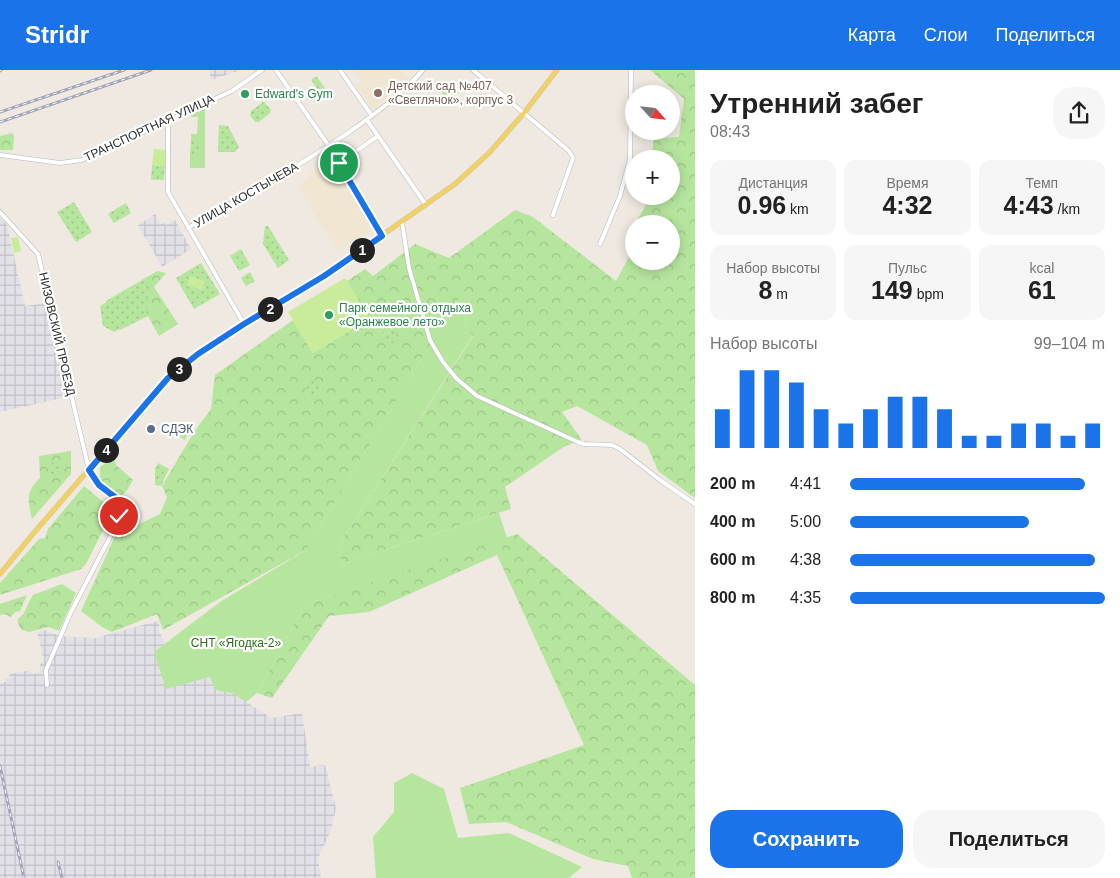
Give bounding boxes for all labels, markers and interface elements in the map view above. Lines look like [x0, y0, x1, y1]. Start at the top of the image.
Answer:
text: Stridr [25, 21, 89, 48]
text: Карта [848, 25, 896, 45]
text: Слои [924, 25, 968, 45]
text: Поделиться [996, 25, 1095, 45]
place label: Детский сад №407 «Светлячок», корпус 3 [388, 79, 514, 107]
north arrow [625, 85, 680, 140]
map controls [625, 85, 680, 270]
place label: Edward's Gym [255, 87, 333, 101]
marker: Детский сад №407 «Светлячок», корпус 3 [372, 87, 384, 99]
button: share [1053, 87, 1105, 139]
marker: Edward's Gym [239, 88, 251, 100]
text: Утренний забег [710, 88, 924, 119]
street label: ТРАНСПОРТНАЯ УЛИЦА [82, 92, 216, 164]
text: 08:43 [710, 123, 750, 140]
pin [318, 142, 360, 184]
icon: arrive [325, 149, 353, 177]
button: + [625, 150, 680, 205]
street label: УЛИЦА КОСТЫЧЕВА [191, 159, 301, 231]
text: Дистанция [738, 175, 808, 191]
text: Время [886, 175, 929, 191]
text: Темп [1025, 175, 1058, 191]
text: 0.96 [738, 191, 786, 219]
text: 4:32 [882, 191, 933, 219]
text: 4:43 [1004, 191, 1054, 219]
text: km [786, 201, 809, 217]
text: /km [1054, 201, 1080, 217]
button: − [625, 215, 680, 270]
pin: 1 [350, 238, 374, 262]
text: 1 [359, 242, 366, 258]
text: Набор высоты [726, 260, 820, 276]
text: Пульс [888, 260, 927, 276]
text: kcal [1029, 260, 1054, 276]
street label: НИЗОВСКИЙ ПРОЕЗД [36, 271, 79, 397]
text: 8 [758, 276, 772, 304]
text: 149 [871, 276, 913, 304]
text: 61 [1028, 276, 1056, 304]
text: m [772, 286, 788, 302]
text: bpm [913, 286, 944, 302]
pin: 2 [258, 296, 282, 322]
text: 2 [267, 301, 274, 317]
place label: Парк семейного отдыха «Оранжевое лето» [339, 301, 471, 329]
marker: Парк семейного отдыха «Оранжевое лето» [323, 309, 335, 321]
text: Набор высоты [710, 335, 817, 352]
text: 99–104 m [1034, 335, 1105, 352]
pin: 3 [166, 356, 192, 382]
text: 3 [176, 361, 183, 377]
place label: СДЭК [161, 422, 193, 436]
marker: СДЭК [145, 423, 157, 435]
pin: 4 [94, 438, 118, 462]
text: 4 [103, 442, 110, 458]
text: 200 m [710, 475, 755, 492]
text: 4:41 [790, 475, 821, 492]
pin [98, 495, 140, 537]
icon: check [105, 502, 133, 530]
text: 400 m [710, 513, 755, 530]
text: 5:00 [790, 513, 821, 530]
text: 600 m [710, 551, 755, 568]
text: 4:38 [790, 551, 821, 568]
text: 800 m [710, 589, 755, 606]
text: 4:35 [790, 589, 821, 606]
park label: СНТ «Ягодка-2» [191, 636, 282, 650]
button: Сохранить [710, 810, 903, 868]
button: Поделиться [913, 810, 1105, 868]

